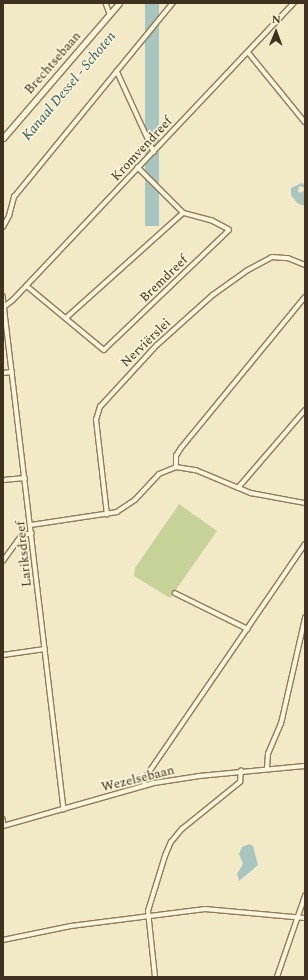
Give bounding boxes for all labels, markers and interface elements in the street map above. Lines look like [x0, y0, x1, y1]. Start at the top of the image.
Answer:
text: N [272, 11, 281, 28]
north arrow [256, 12, 296, 52]
water label: Kanaal Dessel - Schoten [19, 28, 119, 144]
street label: Brechtsebaan [22, 28, 84, 98]
street label: Kromvendreef [108, 114, 176, 184]
street label: Bremdreef [137, 252, 191, 306]
street label: Nerviërslei [118, 315, 174, 371]
street label: Lariksdreef [13, 520, 35, 588]
street label: Wezelsebaan [100, 762, 176, 796]

